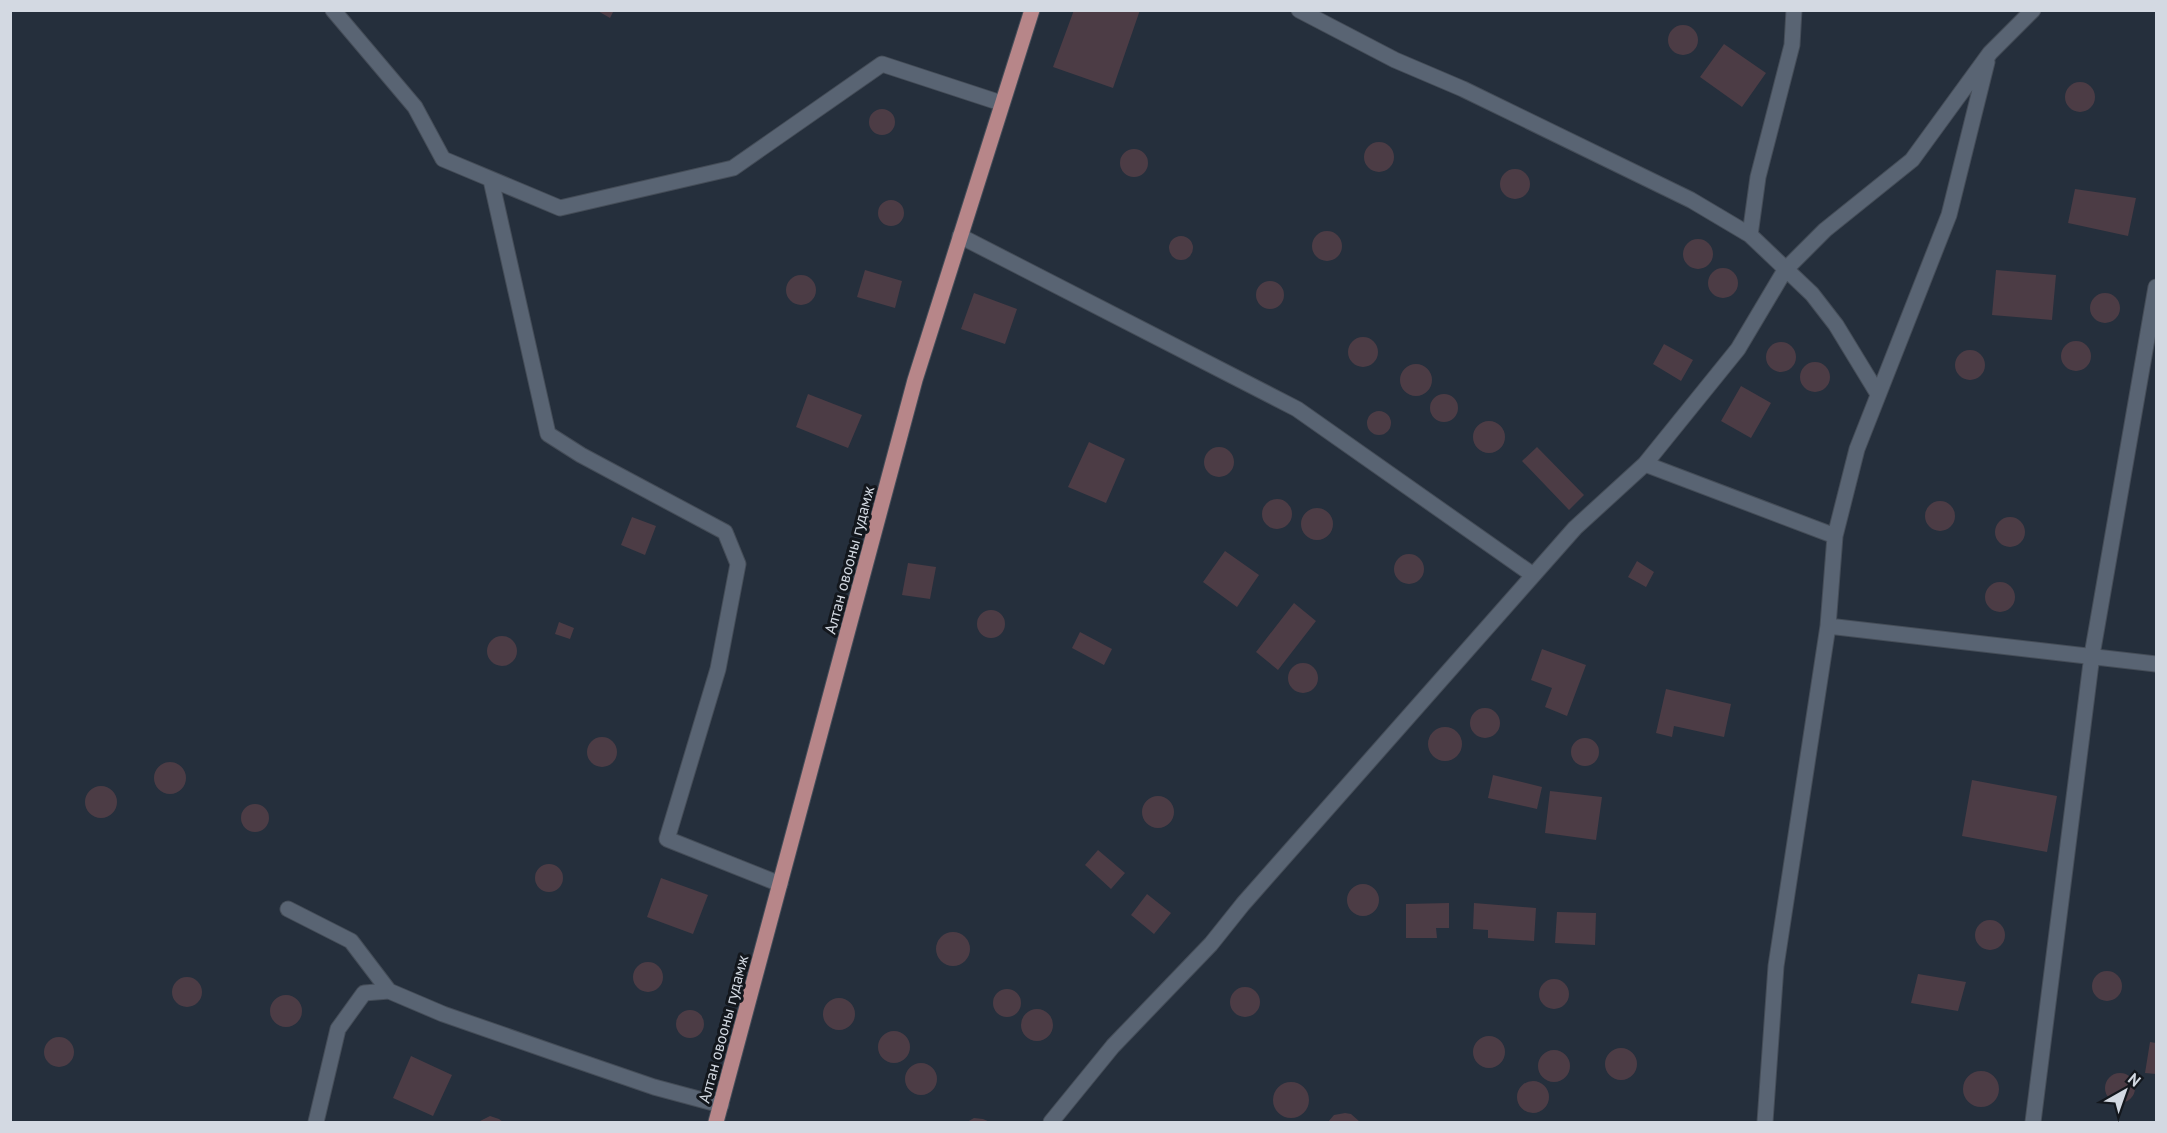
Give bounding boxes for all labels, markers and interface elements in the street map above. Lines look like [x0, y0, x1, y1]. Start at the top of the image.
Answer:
street label: Алтан овооны гудамж [820, 483, 878, 636]
street label: Алтан овооны гудамж [694, 952, 752, 1105]
north arrow [2095, 1061, 2155, 1121]
text: N [2124, 1068, 2145, 1091]

